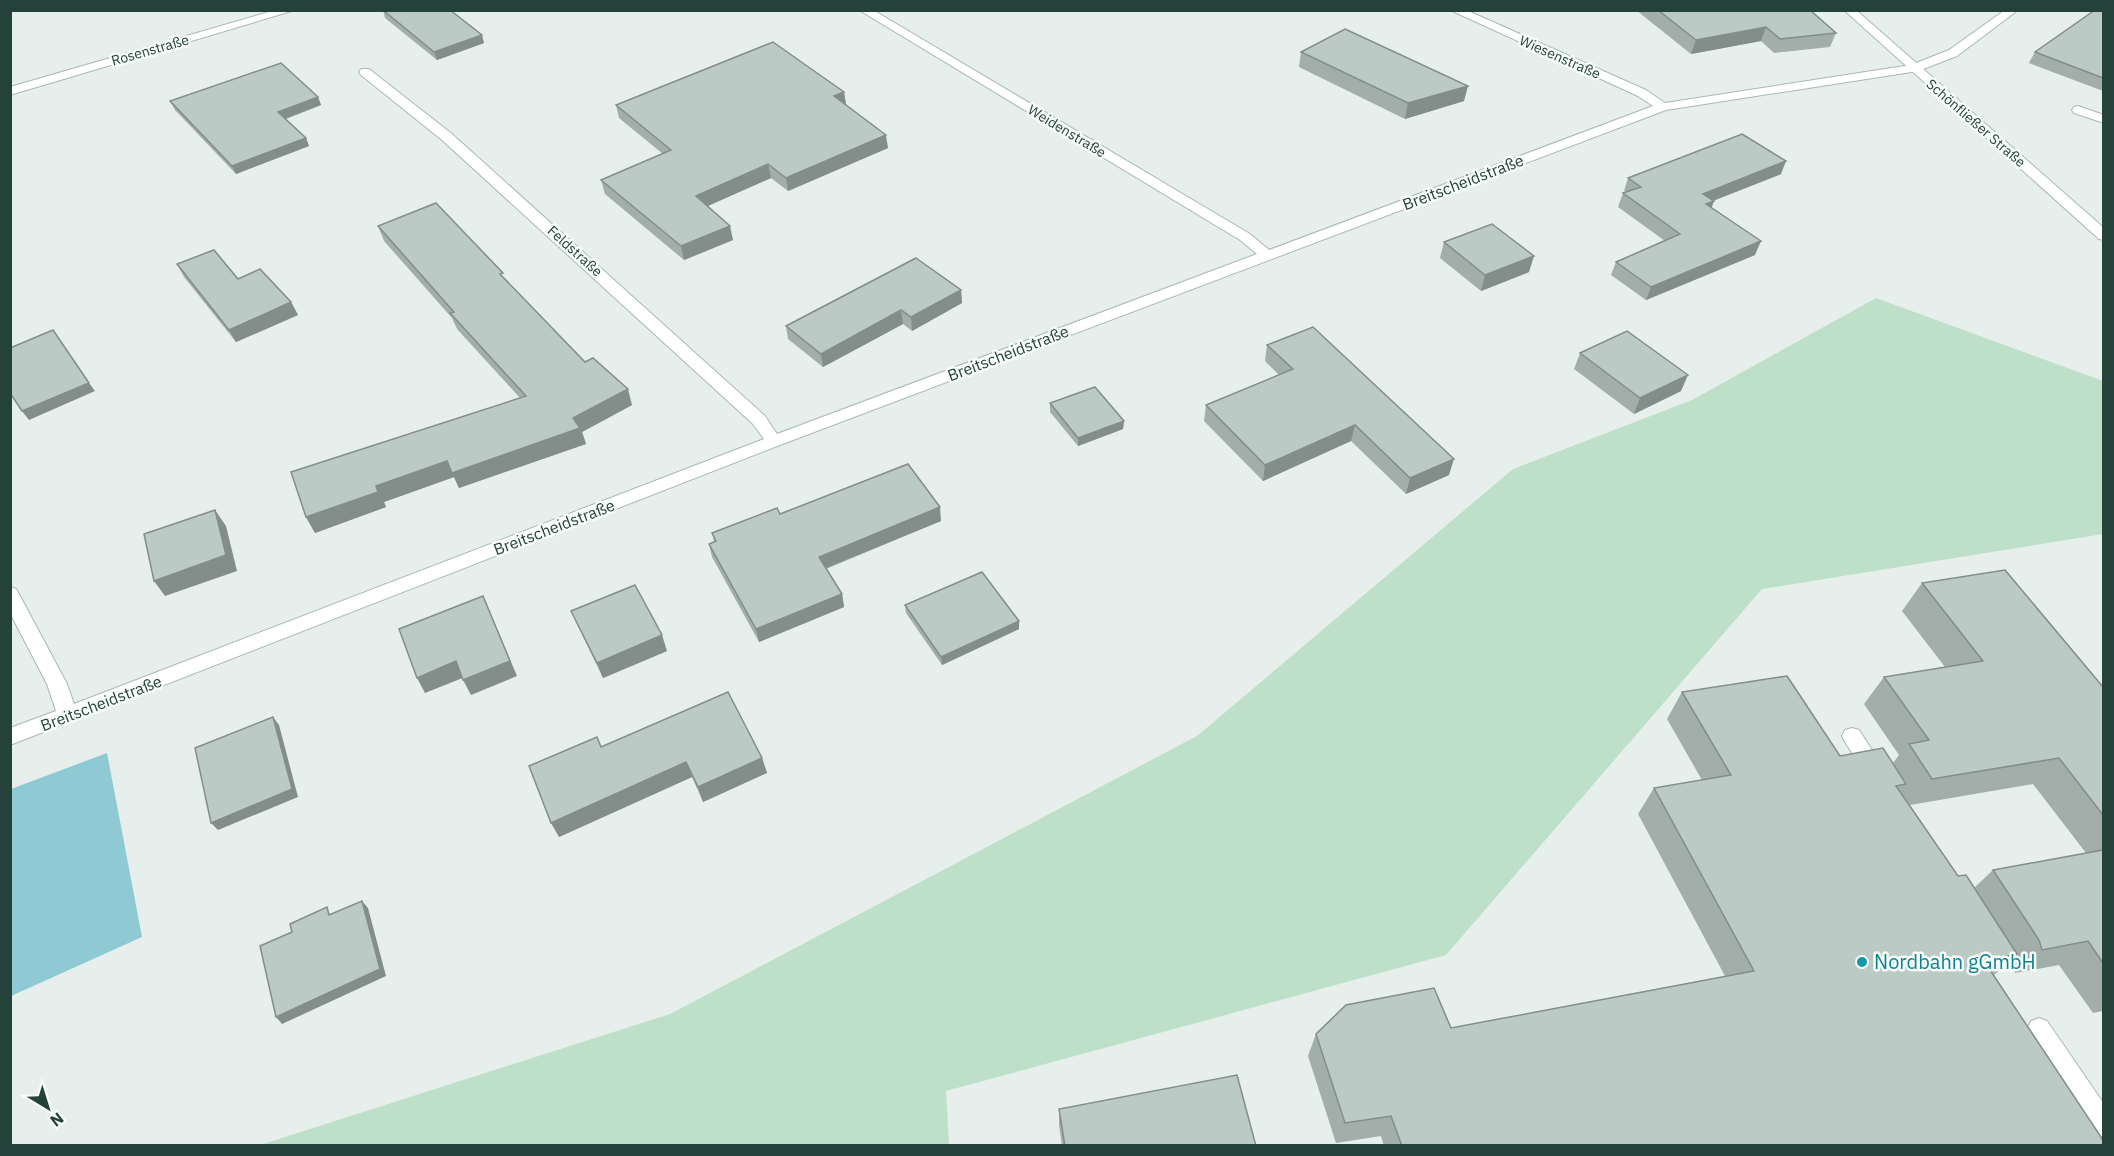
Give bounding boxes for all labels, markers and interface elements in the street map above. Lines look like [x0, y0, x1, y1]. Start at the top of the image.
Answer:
street label: Rosenstraße [109, 30, 191, 70]
street label: Wiesenstraße [1517, 31, 1604, 83]
street label: Schönfließer Straße [1923, 75, 2030, 171]
street label: Weidenstraße [1025, 101, 1110, 162]
street label: Breitscheidstraße [1400, 150, 1527, 214]
street label: Feldstraße [544, 222, 606, 281]
street label: Breitscheidstraße [945, 321, 1072, 385]
street label: Breitscheidstraße [491, 495, 618, 559]
street label: Breitscheidstraße [38, 671, 165, 735]
place label: Nordbahn gGmbH [1874, 948, 2036, 975]
marker: Nordbahn gGmbH [1855, 955, 1869, 969]
north arrow [18, 1078, 78, 1138]
text: N [47, 1108, 68, 1131]

